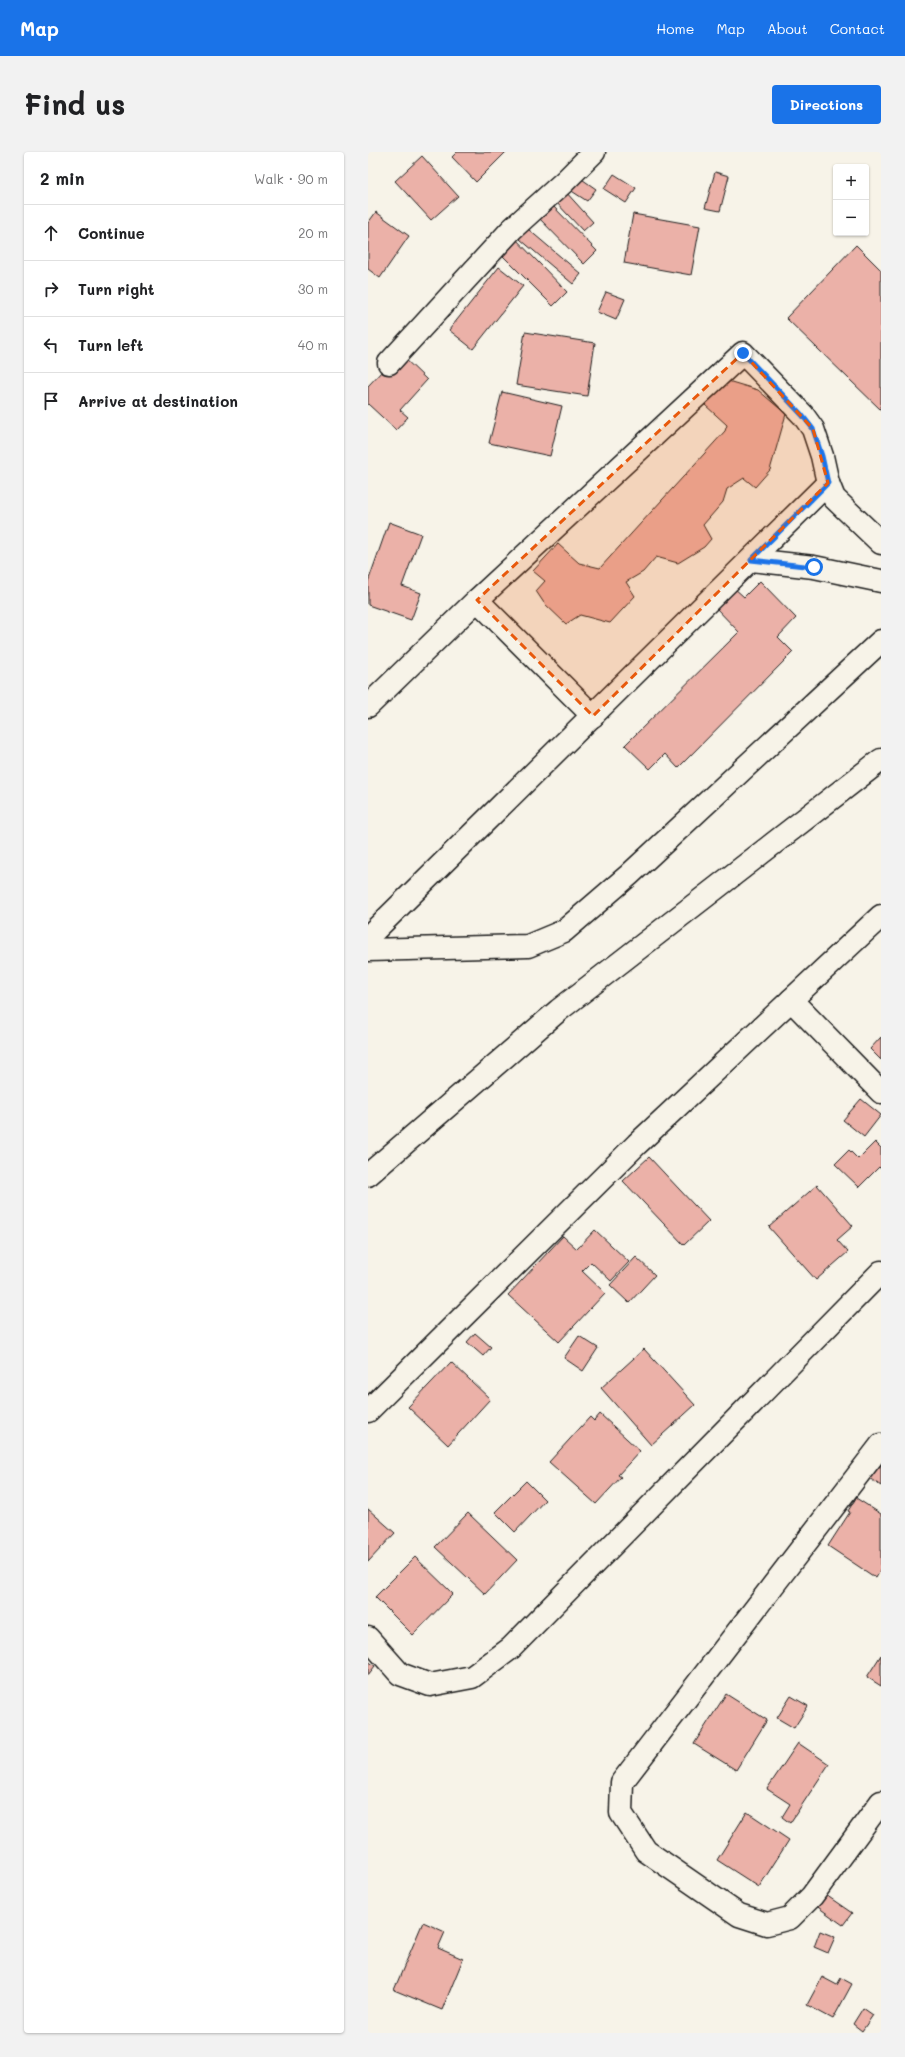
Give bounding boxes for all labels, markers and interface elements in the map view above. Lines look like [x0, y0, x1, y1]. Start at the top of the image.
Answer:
text: Map [20, 16, 59, 41]
text: Home [656, 19, 694, 38]
text: Map [716, 19, 745, 38]
text: About [767, 19, 808, 38]
text: Contact [830, 19, 885, 38]
button: Directions [772, 85, 881, 124]
text: Find us [24, 86, 125, 122]
map controls [833, 164, 869, 236]
button: + [833, 164, 869, 200]
text: 2 min [40, 167, 85, 189]
text: Walk · 90 m [254, 170, 328, 187]
button: − [833, 200, 869, 236]
icon: ahead [40, 222, 62, 244]
text: Continue [78, 223, 145, 243]
text: 20 m [298, 224, 328, 241]
icon: right [40, 278, 62, 300]
text: Turn right [78, 279, 155, 299]
text: 30 m [298, 280, 328, 297]
icon: left [40, 334, 62, 356]
text: Turn left [78, 335, 143, 355]
text: 40 m [298, 336, 328, 353]
route end [734, 344, 752, 362]
icon: arrive [40, 390, 62, 412]
text: Arrive at destination [78, 391, 238, 411]
route start [805, 558, 823, 576]

